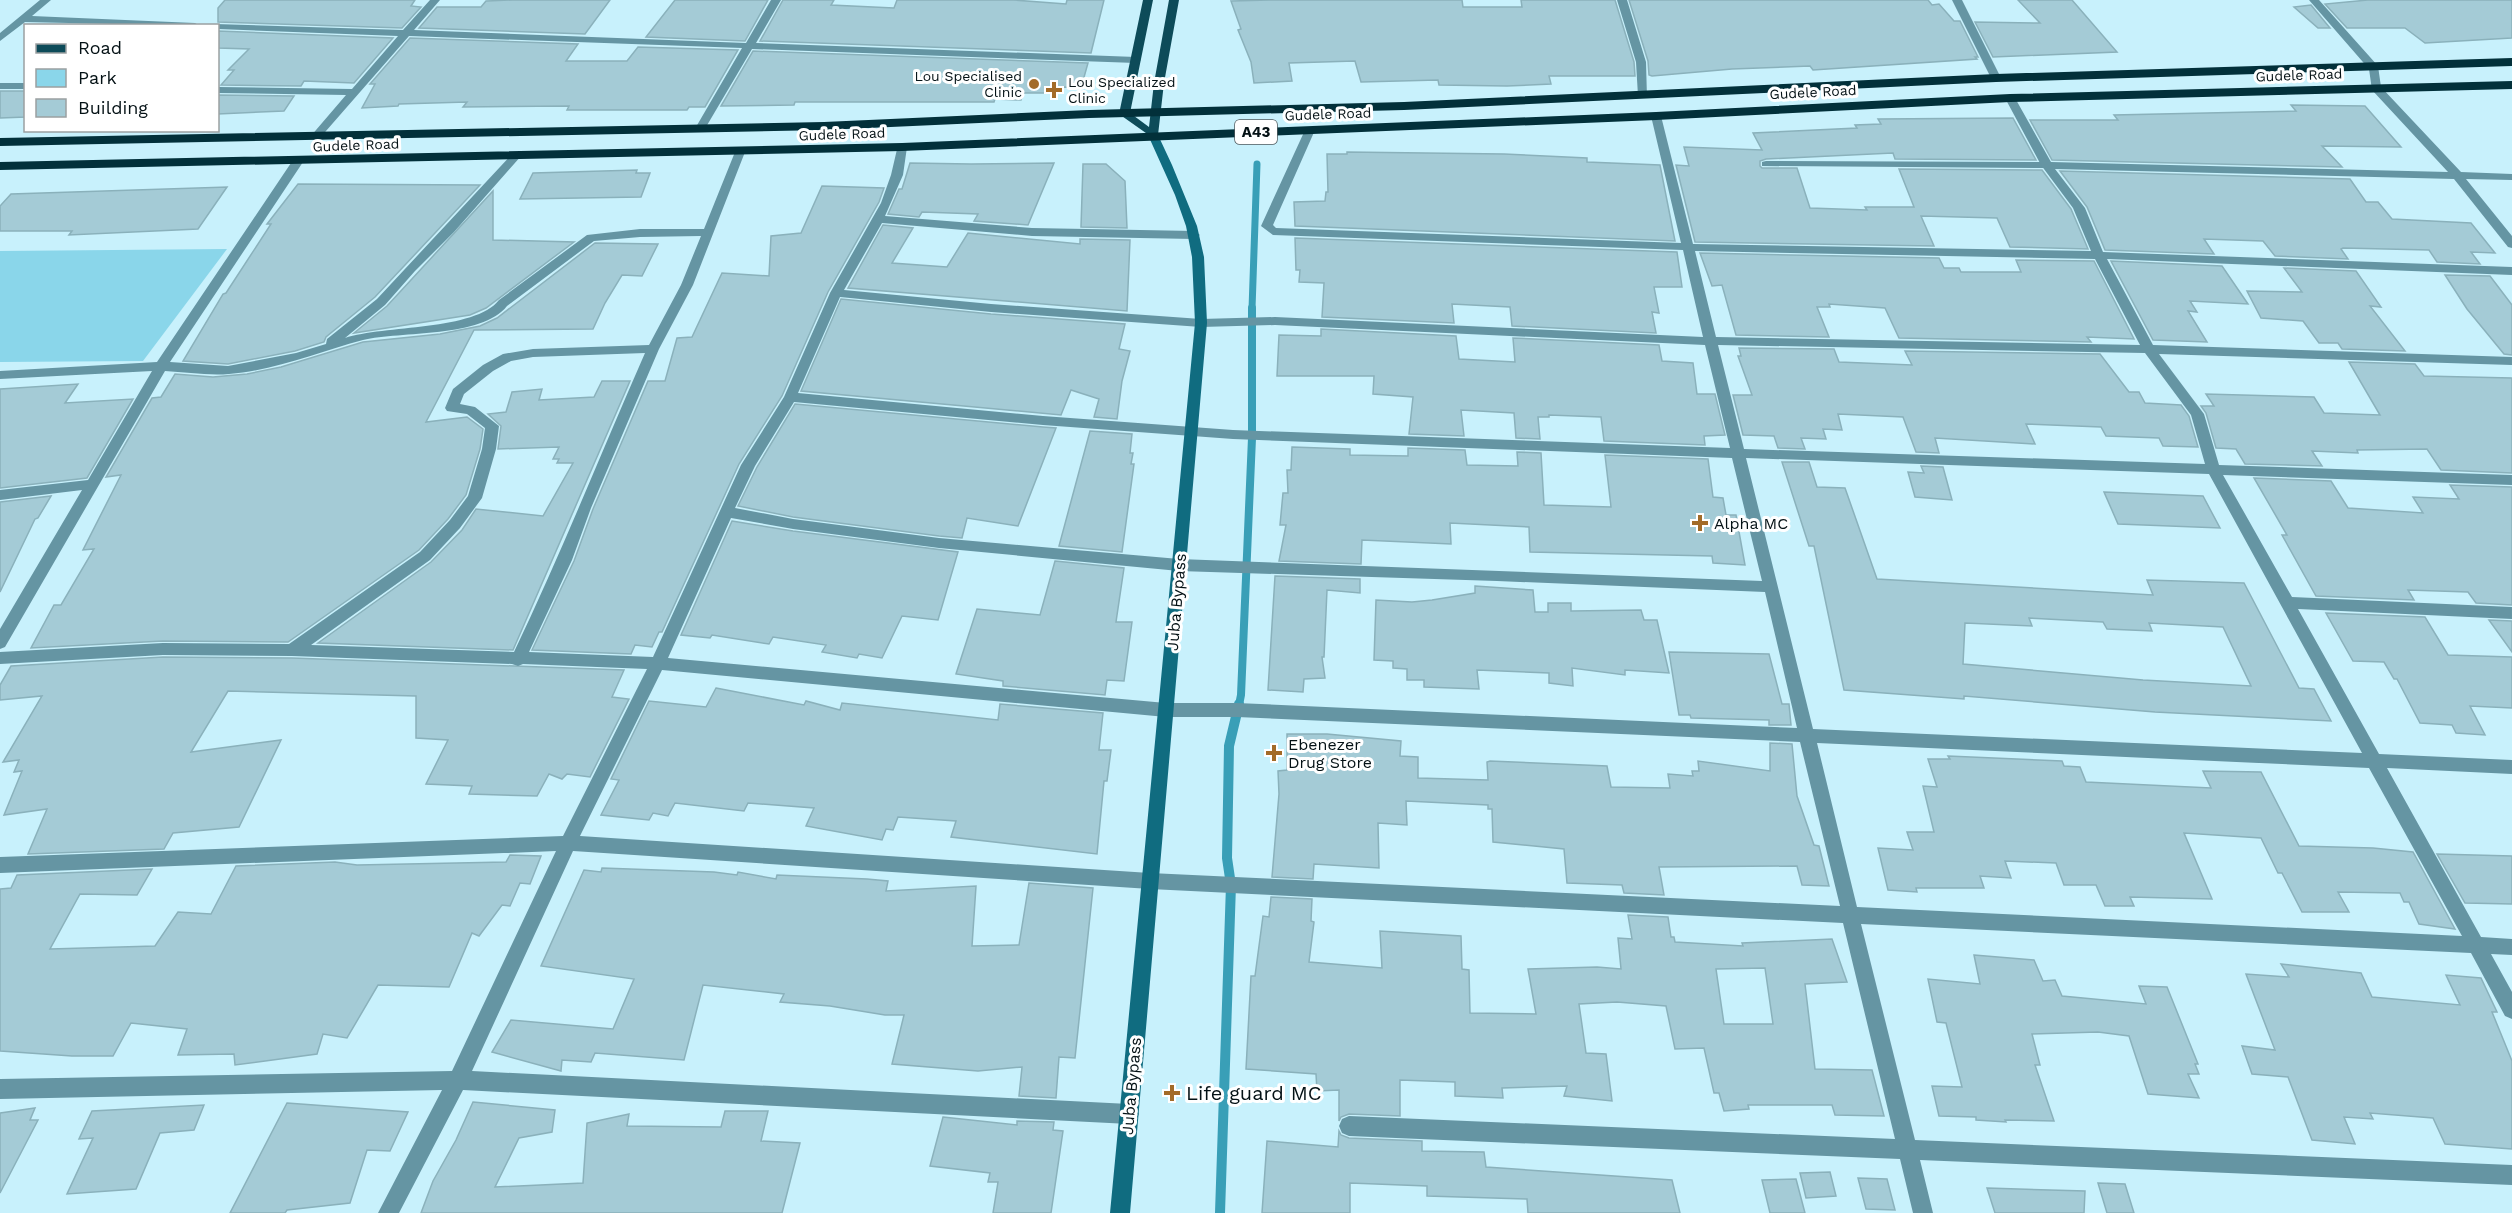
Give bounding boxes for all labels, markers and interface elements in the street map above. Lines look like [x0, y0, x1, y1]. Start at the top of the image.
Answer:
legend [24, 24, 219, 132]
text: Road [78, 37, 122, 58]
street label: Gudele Road [2255, 65, 2343, 85]
text: Park [78, 67, 117, 88]
place label: Lou Specialised Clinic [915, 68, 1022, 100]
place label: Lou Specialized Clinic [1068, 74, 1175, 106]
marker: Lou Specialised Clinic [1027, 77, 1041, 91]
marker: Lou Specialized Clinic [1045, 81, 1063, 99]
street label: Gudele Road [1769, 82, 1857, 102]
text: Building [78, 97, 148, 118]
street label: Gudele Road [1284, 104, 1372, 124]
road number: A43 [1235, 120, 1277, 144]
street label: Gudele Road [798, 124, 886, 144]
street label: Gudele Road [312, 135, 400, 155]
marker: Alpha MC [1691, 514, 1709, 532]
place label: Alpha MC [1714, 514, 1788, 533]
street label: Juba Bypass [1163, 553, 1190, 651]
place label: Ebenezer Drug Store [1288, 735, 1372, 772]
marker: Ebenezer Drug Store [1265, 744, 1283, 762]
street label: Juba Bypass [1118, 1037, 1145, 1135]
place label: Life guard MC [1186, 1081, 1322, 1105]
marker: Life guard MC [1163, 1084, 1181, 1102]

